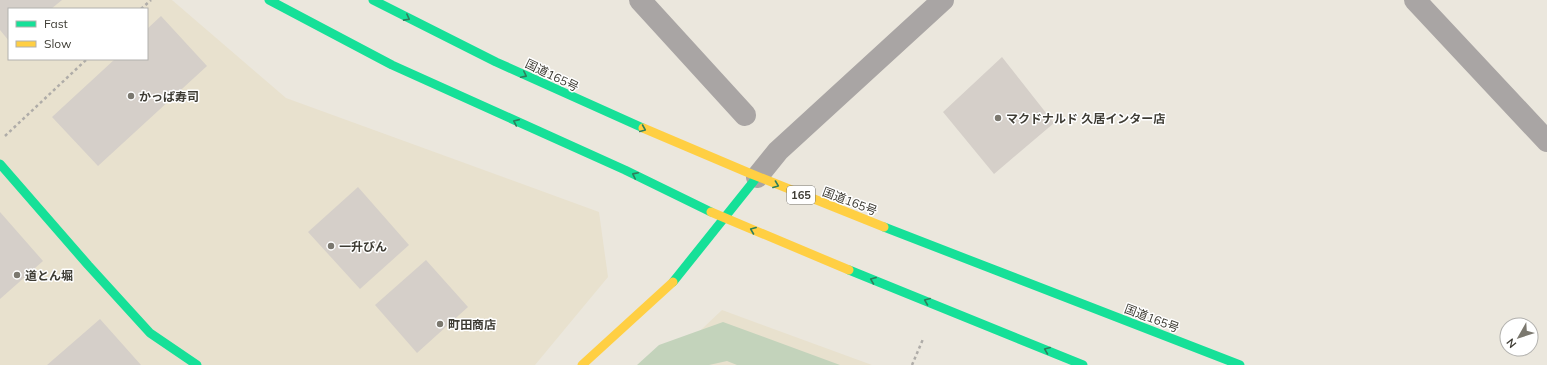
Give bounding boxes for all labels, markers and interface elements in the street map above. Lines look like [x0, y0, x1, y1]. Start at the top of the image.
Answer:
legend [8, 8, 148, 60]
one-way arrow [403, 14, 411, 21]
text: Fast [44, 16, 68, 31]
text: Slow [44, 36, 72, 51]
street label: 国道165号 [523, 56, 581, 94]
one-way arrow [520, 70, 528, 78]
place label: かっぱ寿司 [139, 89, 199, 104]
marker: かっぱ寿司 [126, 91, 136, 101]
place label: マクドナルド 久居インター店 [1006, 111, 1165, 126]
marker: マクドナルド 久居インター店 [993, 113, 1003, 123]
one-way arrow [513, 119, 521, 127]
one-way arrow [638, 124, 646, 132]
one-way arrow [632, 172, 639, 180]
one-way arrow [772, 180, 779, 188]
street label: 国道165号 [820, 184, 880, 218]
road number: 165 [787, 186, 815, 204]
one-way arrow [749, 227, 756, 235]
place label: 一升びん [339, 239, 387, 254]
marker: 一升びん [326, 241, 336, 251]
place label: 道とん堀 [25, 268, 73, 283]
marker: 道とん堀 [12, 270, 22, 280]
one-way arrow [869, 276, 876, 284]
one-way arrow [923, 298, 930, 306]
street label: 国道165号 [1122, 301, 1182, 335]
place label: 町田商店 [448, 317, 496, 332]
north arrow [1499, 317, 1539, 357]
marker: 町田商店 [435, 319, 445, 329]
text: N [1503, 336, 1519, 351]
one-way arrow [1043, 347, 1050, 355]

